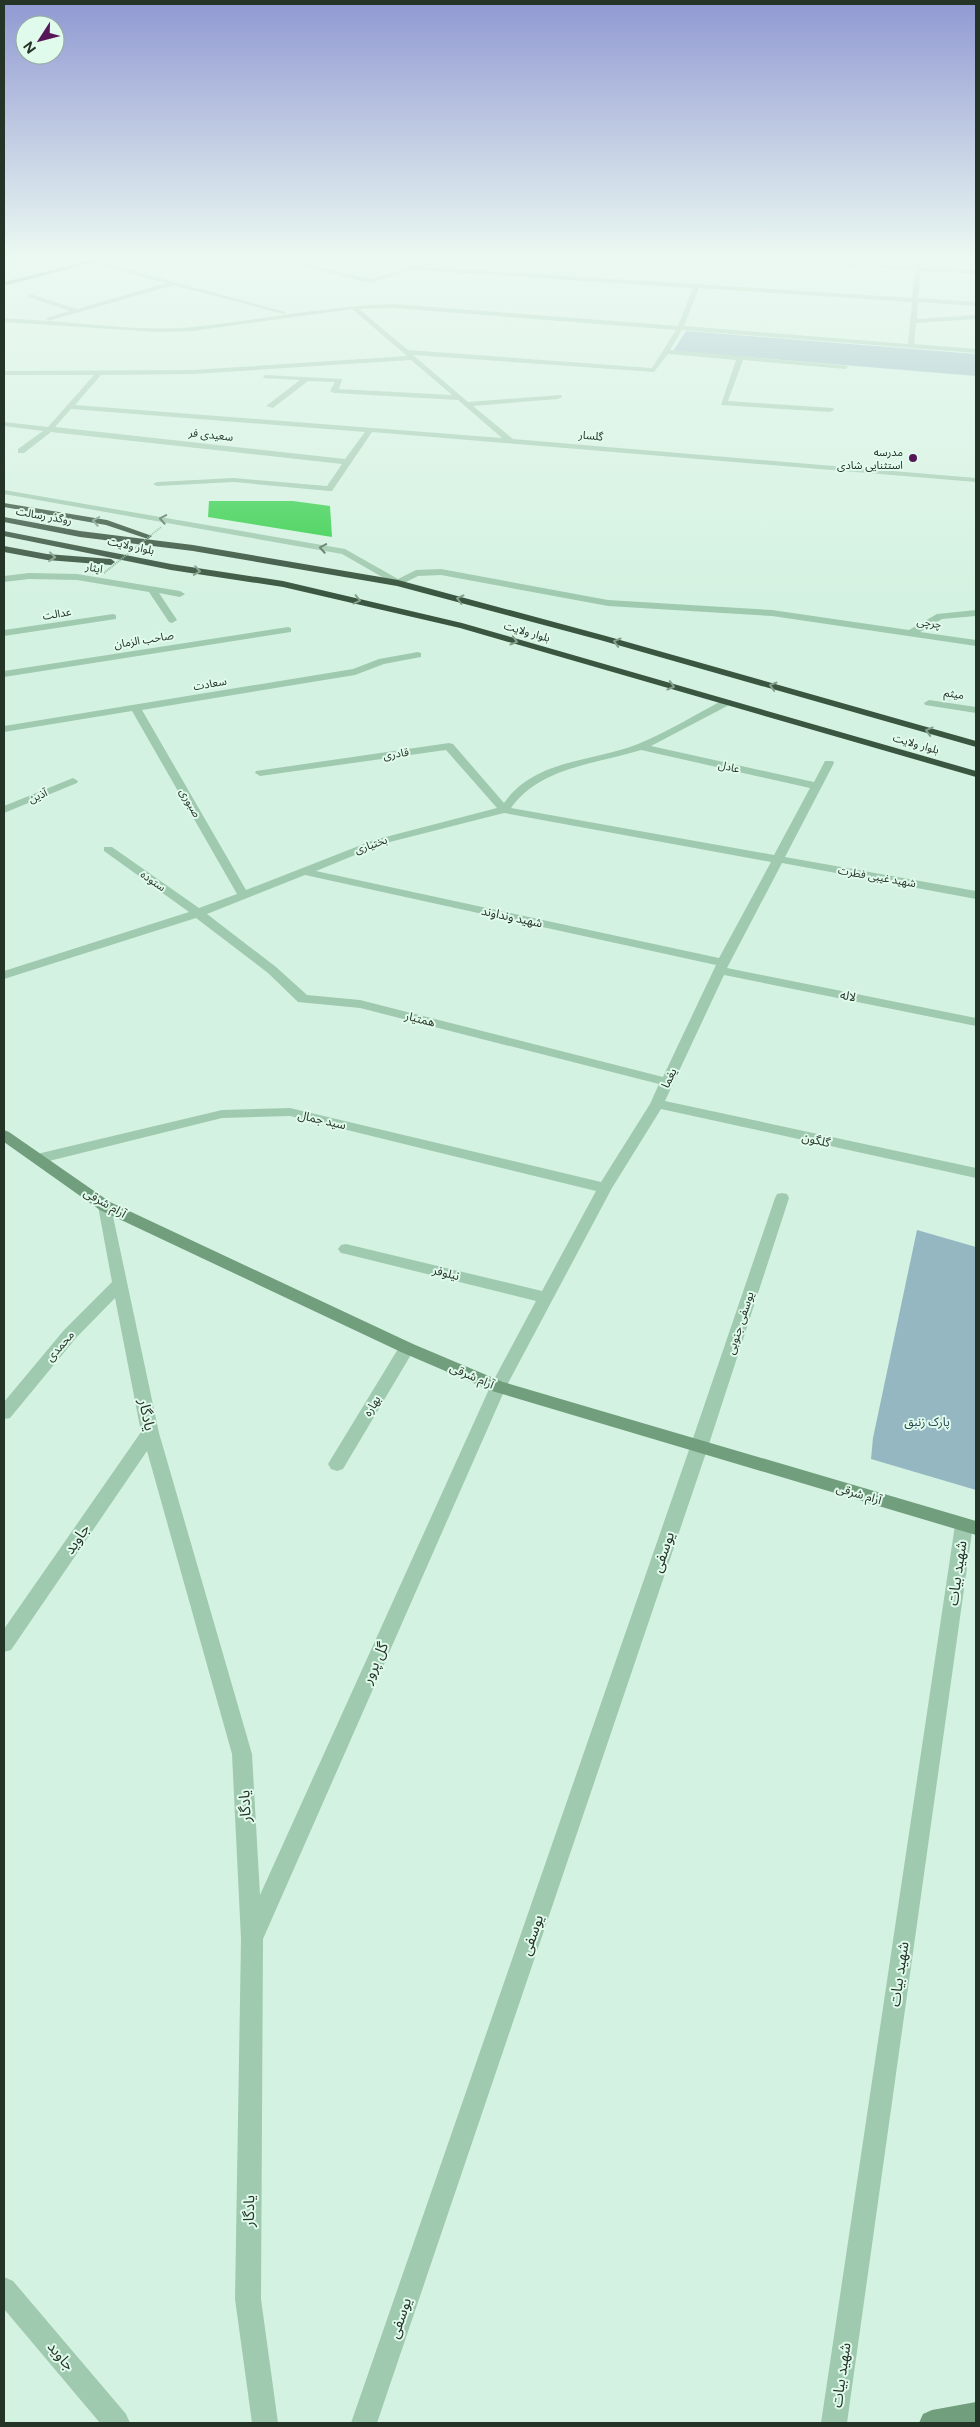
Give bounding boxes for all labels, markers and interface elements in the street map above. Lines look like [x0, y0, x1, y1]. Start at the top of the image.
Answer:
north arrow [15, 15, 65, 65]
text: N [20, 38, 40, 57]
street label: سعیدی فر [187, 426, 234, 444]
street label: گلسار [577, 428, 604, 444]
place label: مدرسه استثنایی شادی [837, 446, 903, 472]
marker: مدرسه استثنایی شادی [907, 452, 919, 464]
street label: روگذر رسالت [15, 505, 73, 527]
one-way arrow [159, 515, 168, 525]
one-way arrow [91, 516, 100, 526]
street label: بلوار ولایت [106, 535, 156, 557]
one-way arrow [319, 544, 327, 554]
one-way arrow [48, 552, 56, 563]
street label: ایثار [83, 560, 104, 576]
one-way arrow [194, 565, 202, 576]
one-way arrow [353, 594, 362, 605]
one-way arrow [455, 594, 464, 605]
street label: عدالت [42, 605, 73, 623]
street label: چرچی [916, 615, 943, 632]
street label: بلوار ولایت [502, 619, 552, 645]
street label: صاحب الزمان [113, 629, 175, 651]
one-way arrow [510, 636, 518, 646]
one-way arrow [613, 637, 621, 647]
street label: سعادت [192, 675, 228, 693]
one-way arrow [666, 680, 675, 691]
one-way arrow [769, 682, 778, 692]
street label: میثم [943, 686, 965, 704]
one-way arrow [926, 726, 934, 736]
street label: بلوار ولایت [891, 731, 941, 757]
street label: قادری [382, 746, 410, 762]
street label: عادل [717, 758, 741, 776]
street label: آذین [27, 786, 50, 806]
street label: صبوری [177, 786, 203, 820]
street label: بختیاری [353, 833, 389, 857]
street label: شهید غیبی فطرت [837, 864, 917, 890]
street label: ستوده [138, 868, 168, 894]
street label: شهید ونداوند [480, 904, 544, 930]
street label: لاله [839, 988, 857, 1004]
street label: همتیار [402, 1008, 437, 1030]
street label: یغما [658, 1066, 680, 1090]
street label: سید جمال [297, 1108, 347, 1132]
street label: گلگون [801, 1130, 832, 1150]
street label: آرام شرقی [80, 1185, 129, 1223]
street label: نیلوفر [430, 1263, 461, 1283]
street label: یوسفی جنوبی [723, 1290, 757, 1356]
street label: محمدی [43, 1328, 77, 1364]
street label: آرام شرقی [447, 1360, 497, 1394]
street label: بهاره [360, 1393, 384, 1419]
street label: یادگار [135, 1396, 159, 1433]
park label: پارک زنبق [904, 1415, 950, 1430]
street label: آرام شرقی [834, 1481, 884, 1509]
street label: جاوید [60, 1520, 94, 1557]
street label: یوسفی [648, 1529, 678, 1575]
street label: شهید بیات [944, 1539, 971, 1607]
street label: گل پرور [358, 1639, 393, 1688]
street label: یادگار [235, 1790, 255, 1823]
street label: یوسفی [517, 1912, 547, 1958]
street label: شهید بیات [886, 1940, 913, 2008]
street label: یادگار [240, 2195, 258, 2228]
street label: یوسفی [385, 2295, 415, 2341]
street label: جاوید [44, 2338, 78, 2374]
street label: شهید بیات [828, 2341, 855, 2409]

